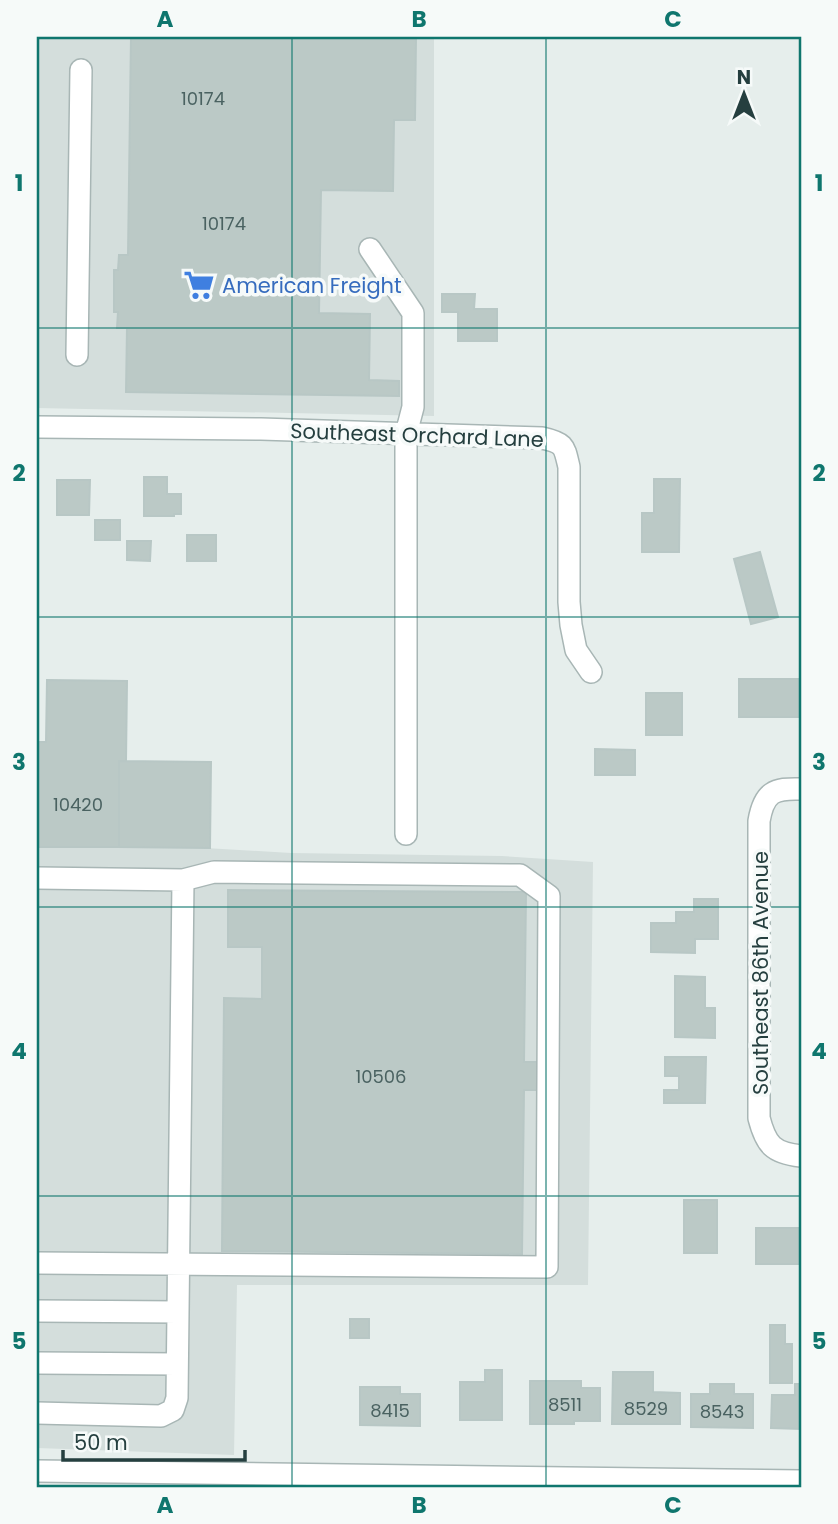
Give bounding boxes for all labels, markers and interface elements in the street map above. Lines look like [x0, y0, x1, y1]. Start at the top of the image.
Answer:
text: A [157, 3, 174, 35]
text: B [411, 3, 427, 35]
text: C [664, 3, 682, 35]
north arrow [708, 60, 778, 130]
text: N [737, 64, 751, 91]
house number: 10174 [181, 86, 225, 111]
text: 1 [15, 167, 23, 199]
text: 1 [815, 167, 823, 199]
house number: 10174 [202, 211, 246, 236]
supermarket icon: American Freight [182, 268, 216, 302]
place label: American Freight [222, 271, 402, 300]
street label: Southeast Orchard Lane [290, 416, 544, 454]
text: 2 [12, 457, 26, 489]
text: 2 [812, 457, 826, 489]
text: 3 [12, 746, 26, 778]
text: 3 [812, 746, 826, 778]
house number: 10420 [53, 792, 103, 817]
street label: Southeast 86th Avenue [746, 851, 775, 1095]
text: 4 [11, 1035, 27, 1067]
text: 4 [811, 1035, 827, 1067]
house number: 10506 [355, 1064, 407, 1089]
text: 5 [12, 1325, 26, 1357]
text: 5 [812, 1325, 826, 1357]
house number: 8511 [548, 1392, 582, 1417]
house number: 8529 [624, 1396, 668, 1421]
house number: 8415 [370, 1398, 410, 1423]
house number: 8543 [700, 1399, 744, 1424]
scale bar [63, 1419, 245, 1463]
text: 50 m [74, 1428, 128, 1457]
text: A [157, 1489, 174, 1521]
text: B [411, 1489, 427, 1521]
text: C [664, 1489, 682, 1521]

